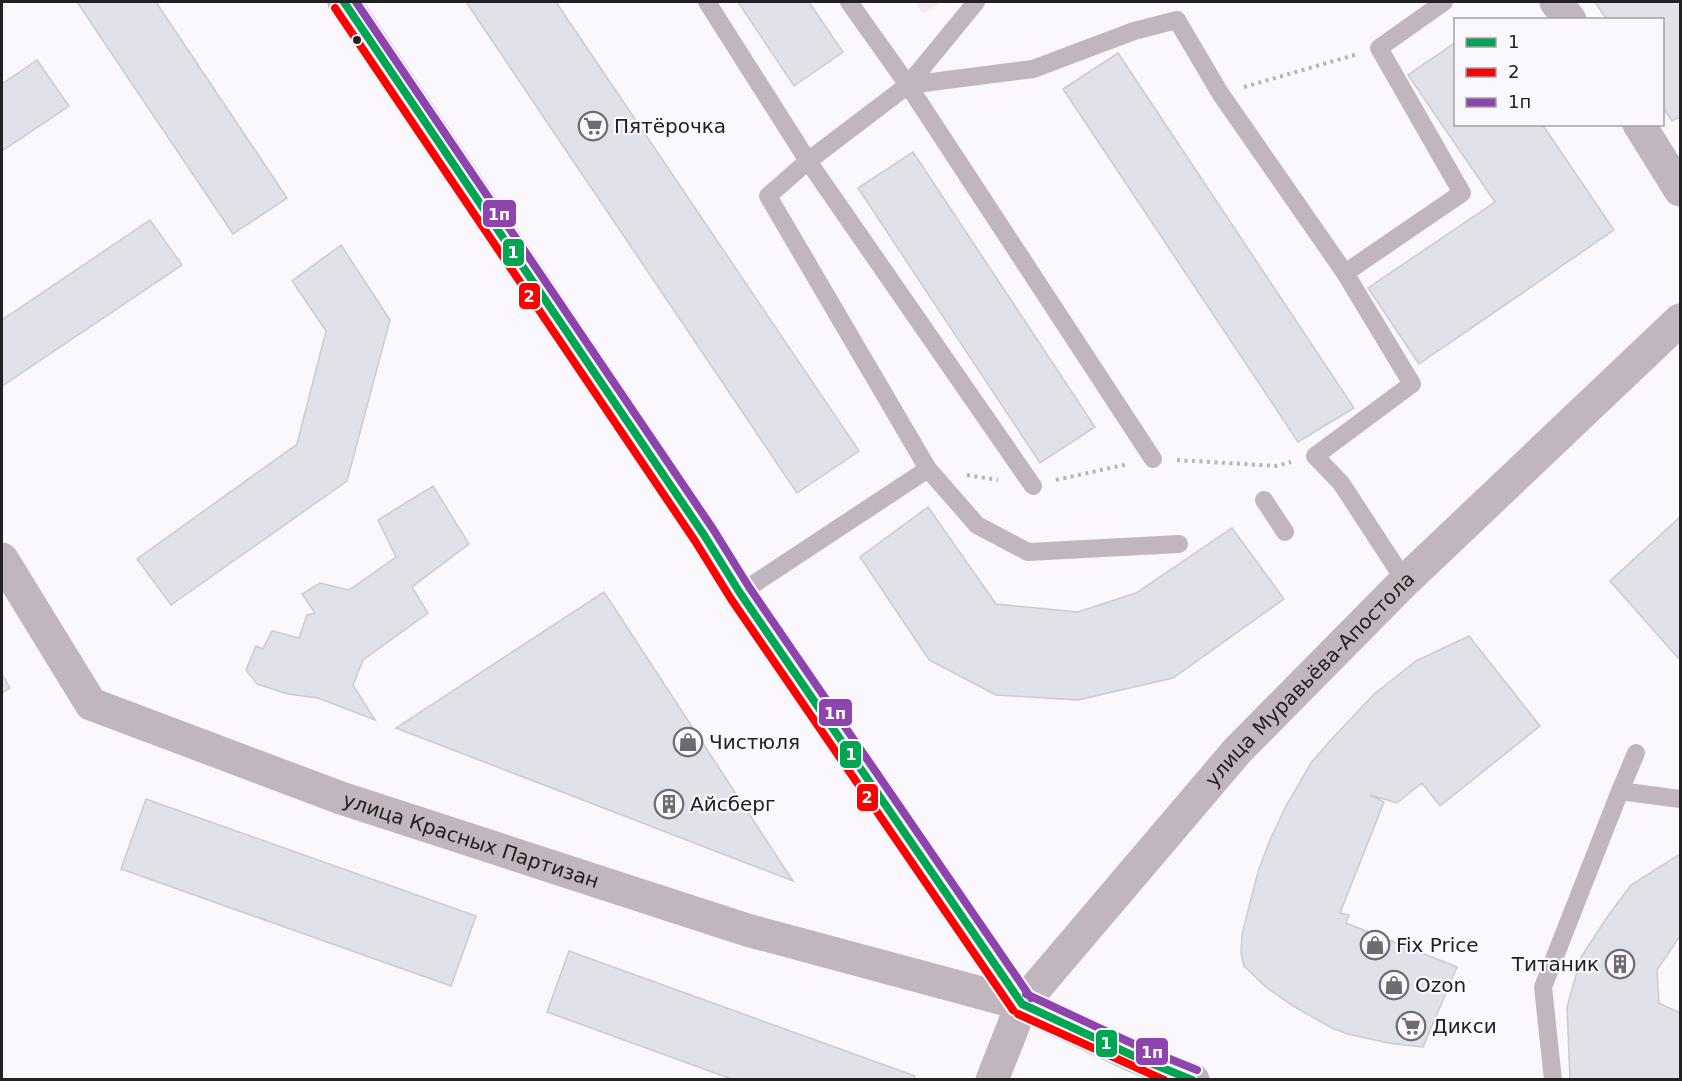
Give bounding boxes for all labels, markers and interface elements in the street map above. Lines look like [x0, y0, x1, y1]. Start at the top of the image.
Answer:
legend [1454, 18, 1664, 126]
text: 1 [1508, 31, 1519, 52]
unlabelled marker [351, 34, 363, 46]
text: 2 [1508, 61, 1519, 82]
text: 1п [1508, 91, 1531, 112]
supermarket icon: Пятёрочка [577, 110, 609, 142]
place label: Пятёрочка [614, 114, 726, 138]
line badge: 1п [482, 199, 517, 228]
text: 1п [488, 205, 510, 224]
line badge: 1 [502, 238, 525, 267]
text: 1 [507, 243, 519, 262]
line badge: 2 [518, 282, 541, 310]
text: 2 [523, 287, 535, 306]
street label: улица Муравьёва-Апостола [1200, 567, 1419, 791]
line badge: 1п [818, 698, 853, 727]
text: 1п [824, 704, 846, 723]
shop icon: Чистюля [672, 726, 704, 758]
place label: Чистюля [709, 730, 800, 754]
line badge: 1 [839, 740, 862, 769]
text: 1 [845, 745, 857, 764]
line badge: 2 [856, 783, 879, 812]
street label: улица Красных Партизан [340, 787, 602, 893]
building icon: Айсберг [653, 788, 685, 820]
text: 2 [861, 788, 873, 807]
place label: Айсберг [690, 792, 776, 816]
shop icon: Fix Price [1359, 929, 1391, 961]
place label: Fix Price [1396, 933, 1479, 957]
building icon: Титаник [1604, 948, 1636, 980]
place label: Титаник [1511, 952, 1599, 976]
shop icon: Ozon [1378, 969, 1410, 1001]
place label: Ozon [1415, 973, 1466, 997]
supermarket icon: Дикси [1395, 1010, 1427, 1042]
place label: Дикси [1432, 1014, 1497, 1038]
line badge: 1 [1095, 1029, 1118, 1058]
text: 1 [1100, 1034, 1112, 1053]
line badge: 1п [1135, 1037, 1169, 1066]
text: 1п [1141, 1043, 1163, 1062]

